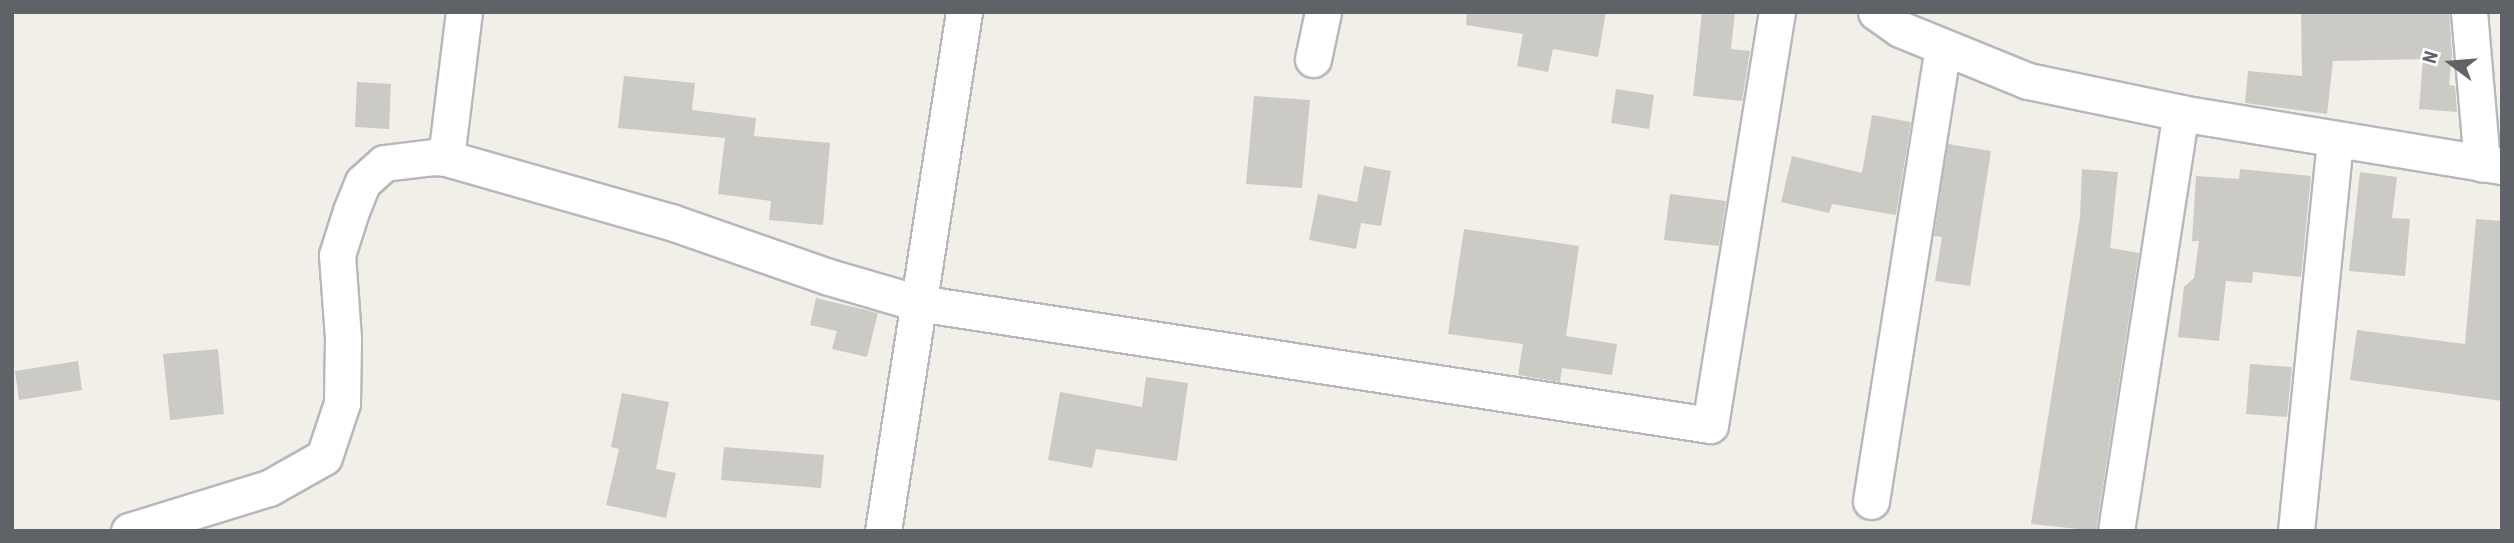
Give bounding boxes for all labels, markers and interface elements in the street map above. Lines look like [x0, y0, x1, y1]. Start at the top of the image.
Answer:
north arrow [2416, 28, 2486, 98]
text: N [2418, 48, 2443, 66]

